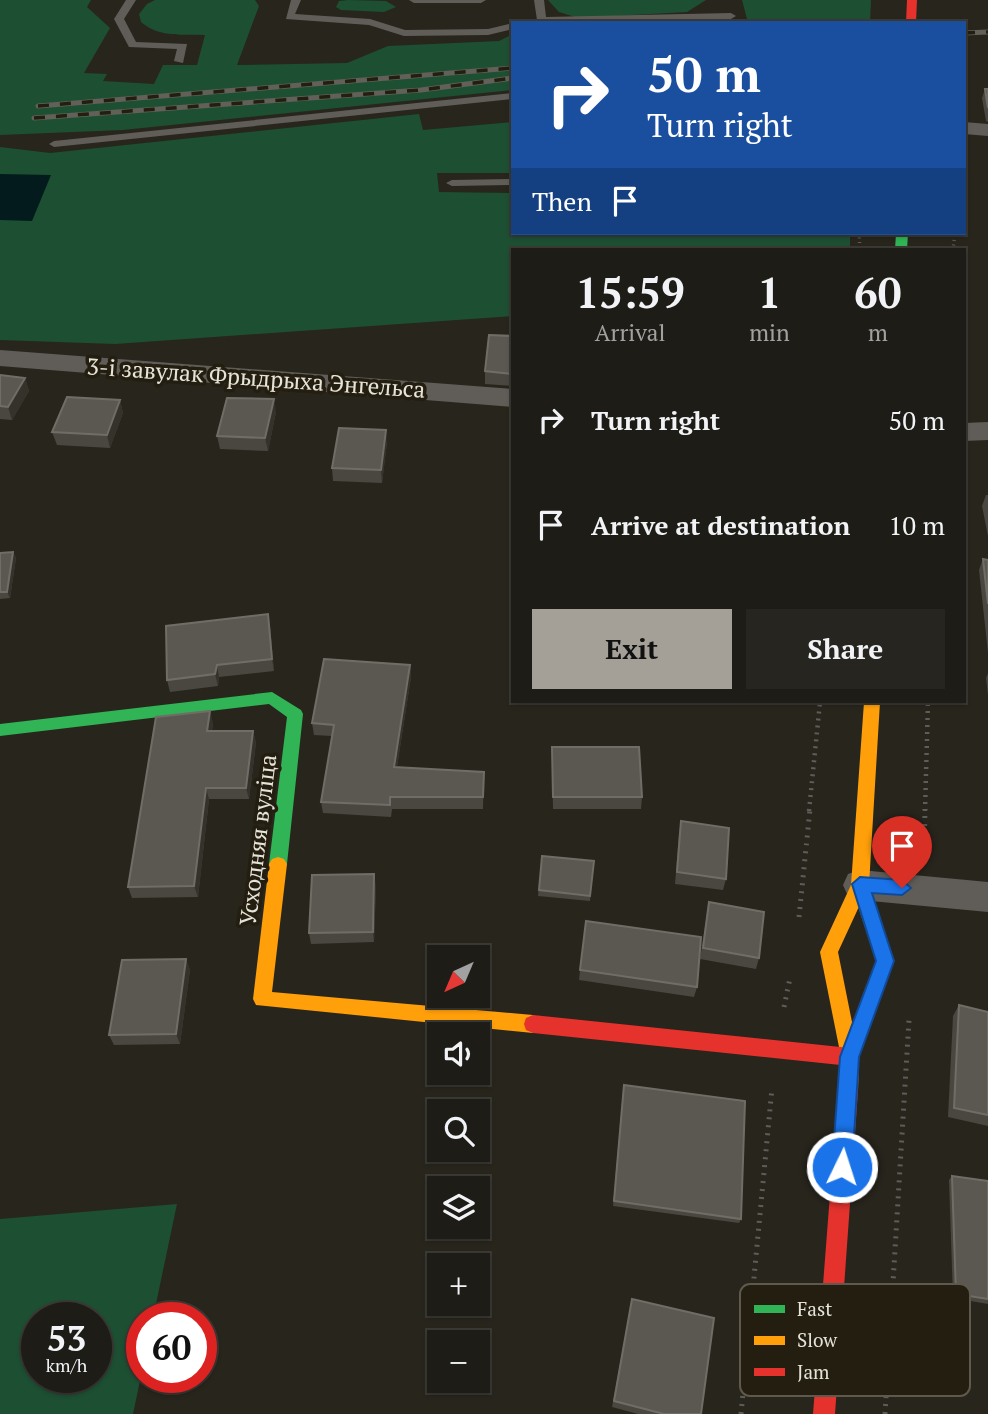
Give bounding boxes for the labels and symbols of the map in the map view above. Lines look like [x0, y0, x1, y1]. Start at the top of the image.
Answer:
street label: 3-і завулак Фрыдрыха Энгельса [86, 350, 427, 405]
street label: Усходняя вуліца [232, 752, 283, 927]
pin [872, 816, 932, 888]
north arrow [427, 945, 490, 1008]
position arrow [805, 1130, 879, 1204]
legend [740, 1284, 970, 1396]
text: Fast [797, 1296, 832, 1321]
speed limit sign: 60 [126, 1302, 217, 1393]
text: Slow [797, 1327, 838, 1352]
text: Jam [797, 1359, 830, 1384]

